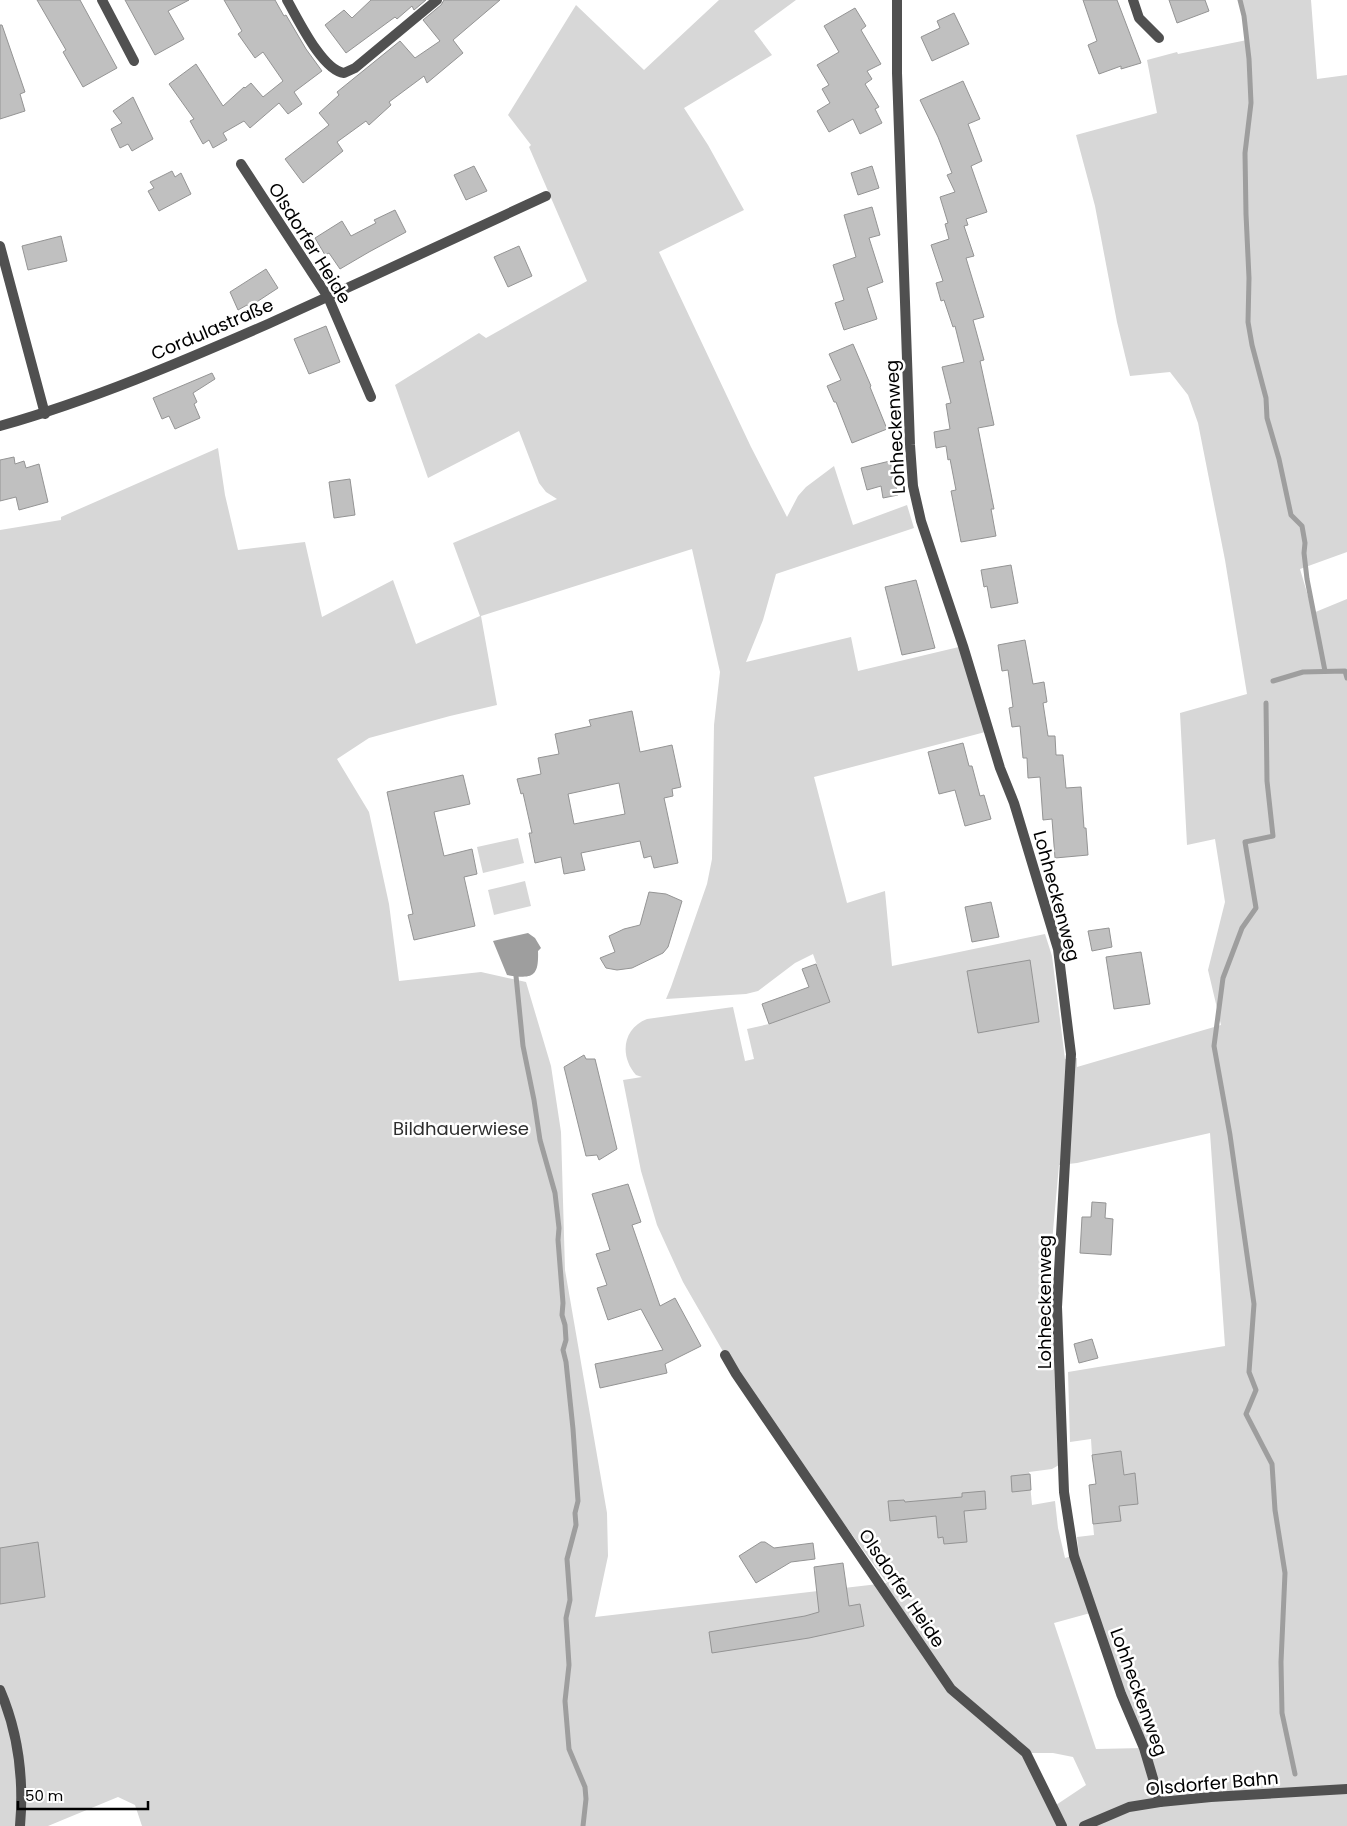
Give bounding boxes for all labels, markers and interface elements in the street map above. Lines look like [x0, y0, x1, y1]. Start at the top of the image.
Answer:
street label: Olsdorfer Heide [263, 178, 357, 308]
street label: Cordulastraße [147, 292, 277, 366]
street label: Lohheckenweg [879, 359, 911, 495]
street label: Lohheckenweg [1028, 828, 1086, 964]
park label: Bildhauerwiese [393, 1116, 529, 1141]
street label: Lohheckenweg [1032, 1235, 1057, 1369]
street label: Olsdorfer Heide [853, 1524, 951, 1652]
street label: Lohheckenweg [1104, 1625, 1174, 1759]
street label: Olsdorfer Bahn [1145, 1765, 1279, 1801]
scale bar [18, 1778, 148, 1810]
text: 50 m [25, 1785, 63, 1806]

